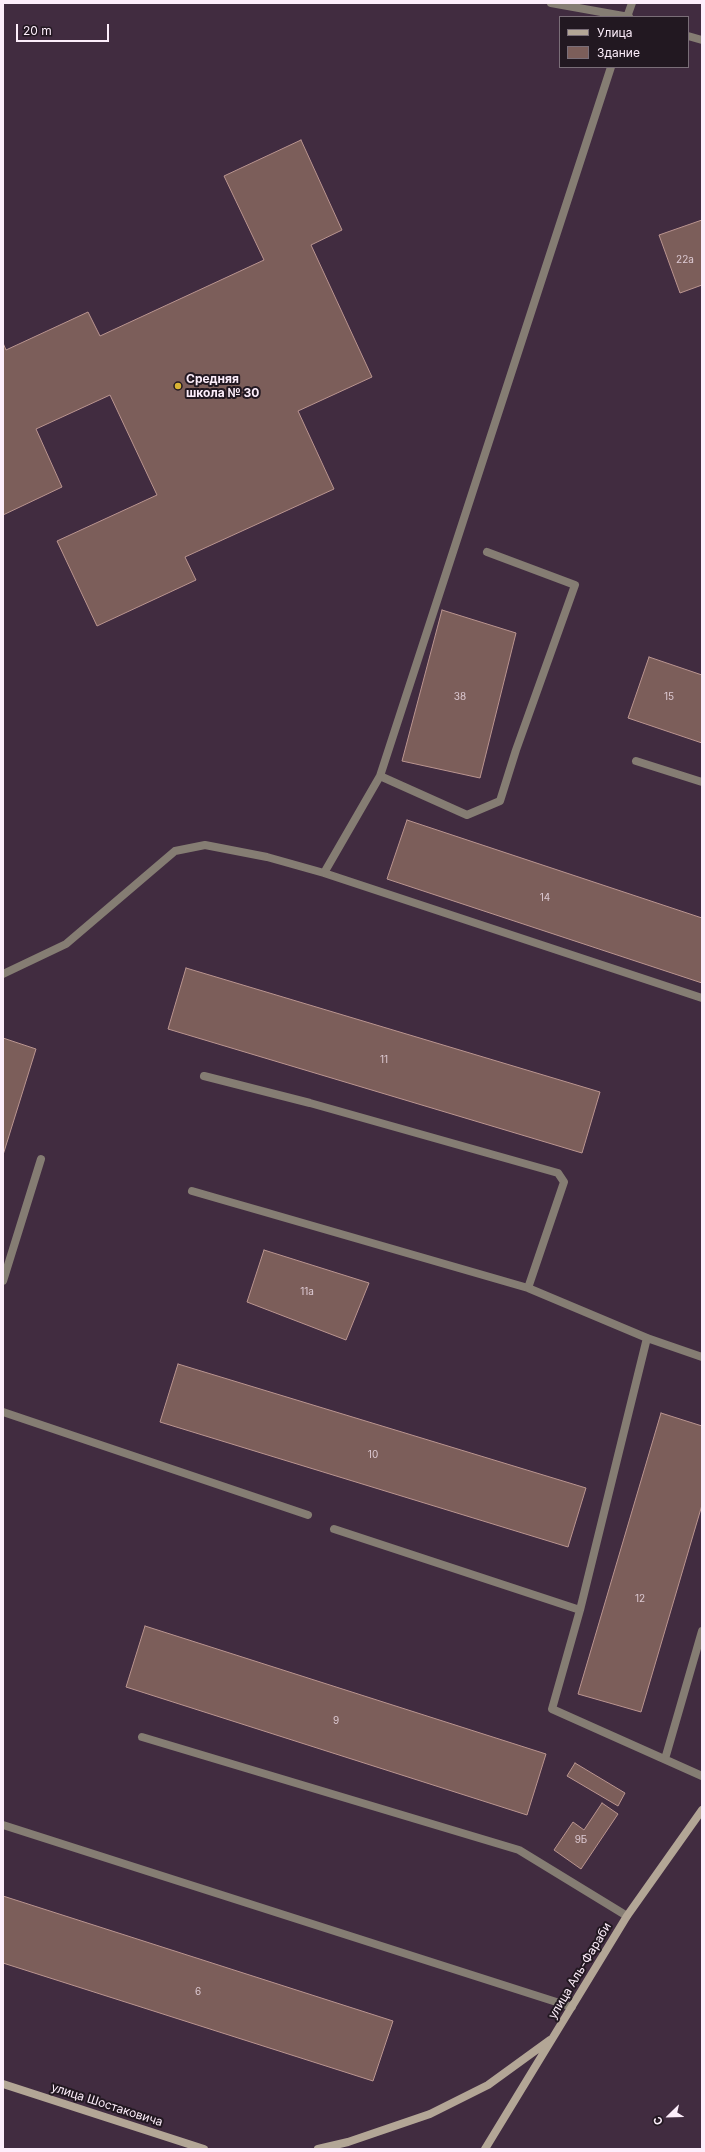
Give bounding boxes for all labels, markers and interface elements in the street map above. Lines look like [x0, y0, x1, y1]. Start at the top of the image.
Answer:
scale bar [18, 16, 111, 42]
legend [559, 16, 689, 68]
text: 20 m [23, 23, 52, 38]
text: Улица [597, 25, 632, 40]
text: Здание [597, 45, 640, 60]
house number: 22а [676, 254, 694, 266]
place label: Средняя школа № 30 [186, 372, 259, 400]
marker: Средняя школа № 30 [173, 381, 183, 391]
house number: 38 [454, 691, 466, 703]
house number: 15 [664, 691, 674, 703]
house number: 14 [540, 892, 550, 904]
house number: 11 [380, 1054, 388, 1066]
house number: 11а [300, 1286, 314, 1298]
house number: 10 [368, 1449, 378, 1461]
house number: 12 [635, 1593, 645, 1605]
house number: 9 [333, 1715, 339, 1727]
house number: 9Б [575, 1834, 587, 1846]
street label: улица Аль-Фараби [546, 1920, 614, 2022]
house number: 6 [195, 1986, 201, 1998]
street label: улица Шостаковича [49, 2080, 165, 2130]
north arrow [649, 2096, 689, 2136]
text: С [650, 2114, 666, 2127]

